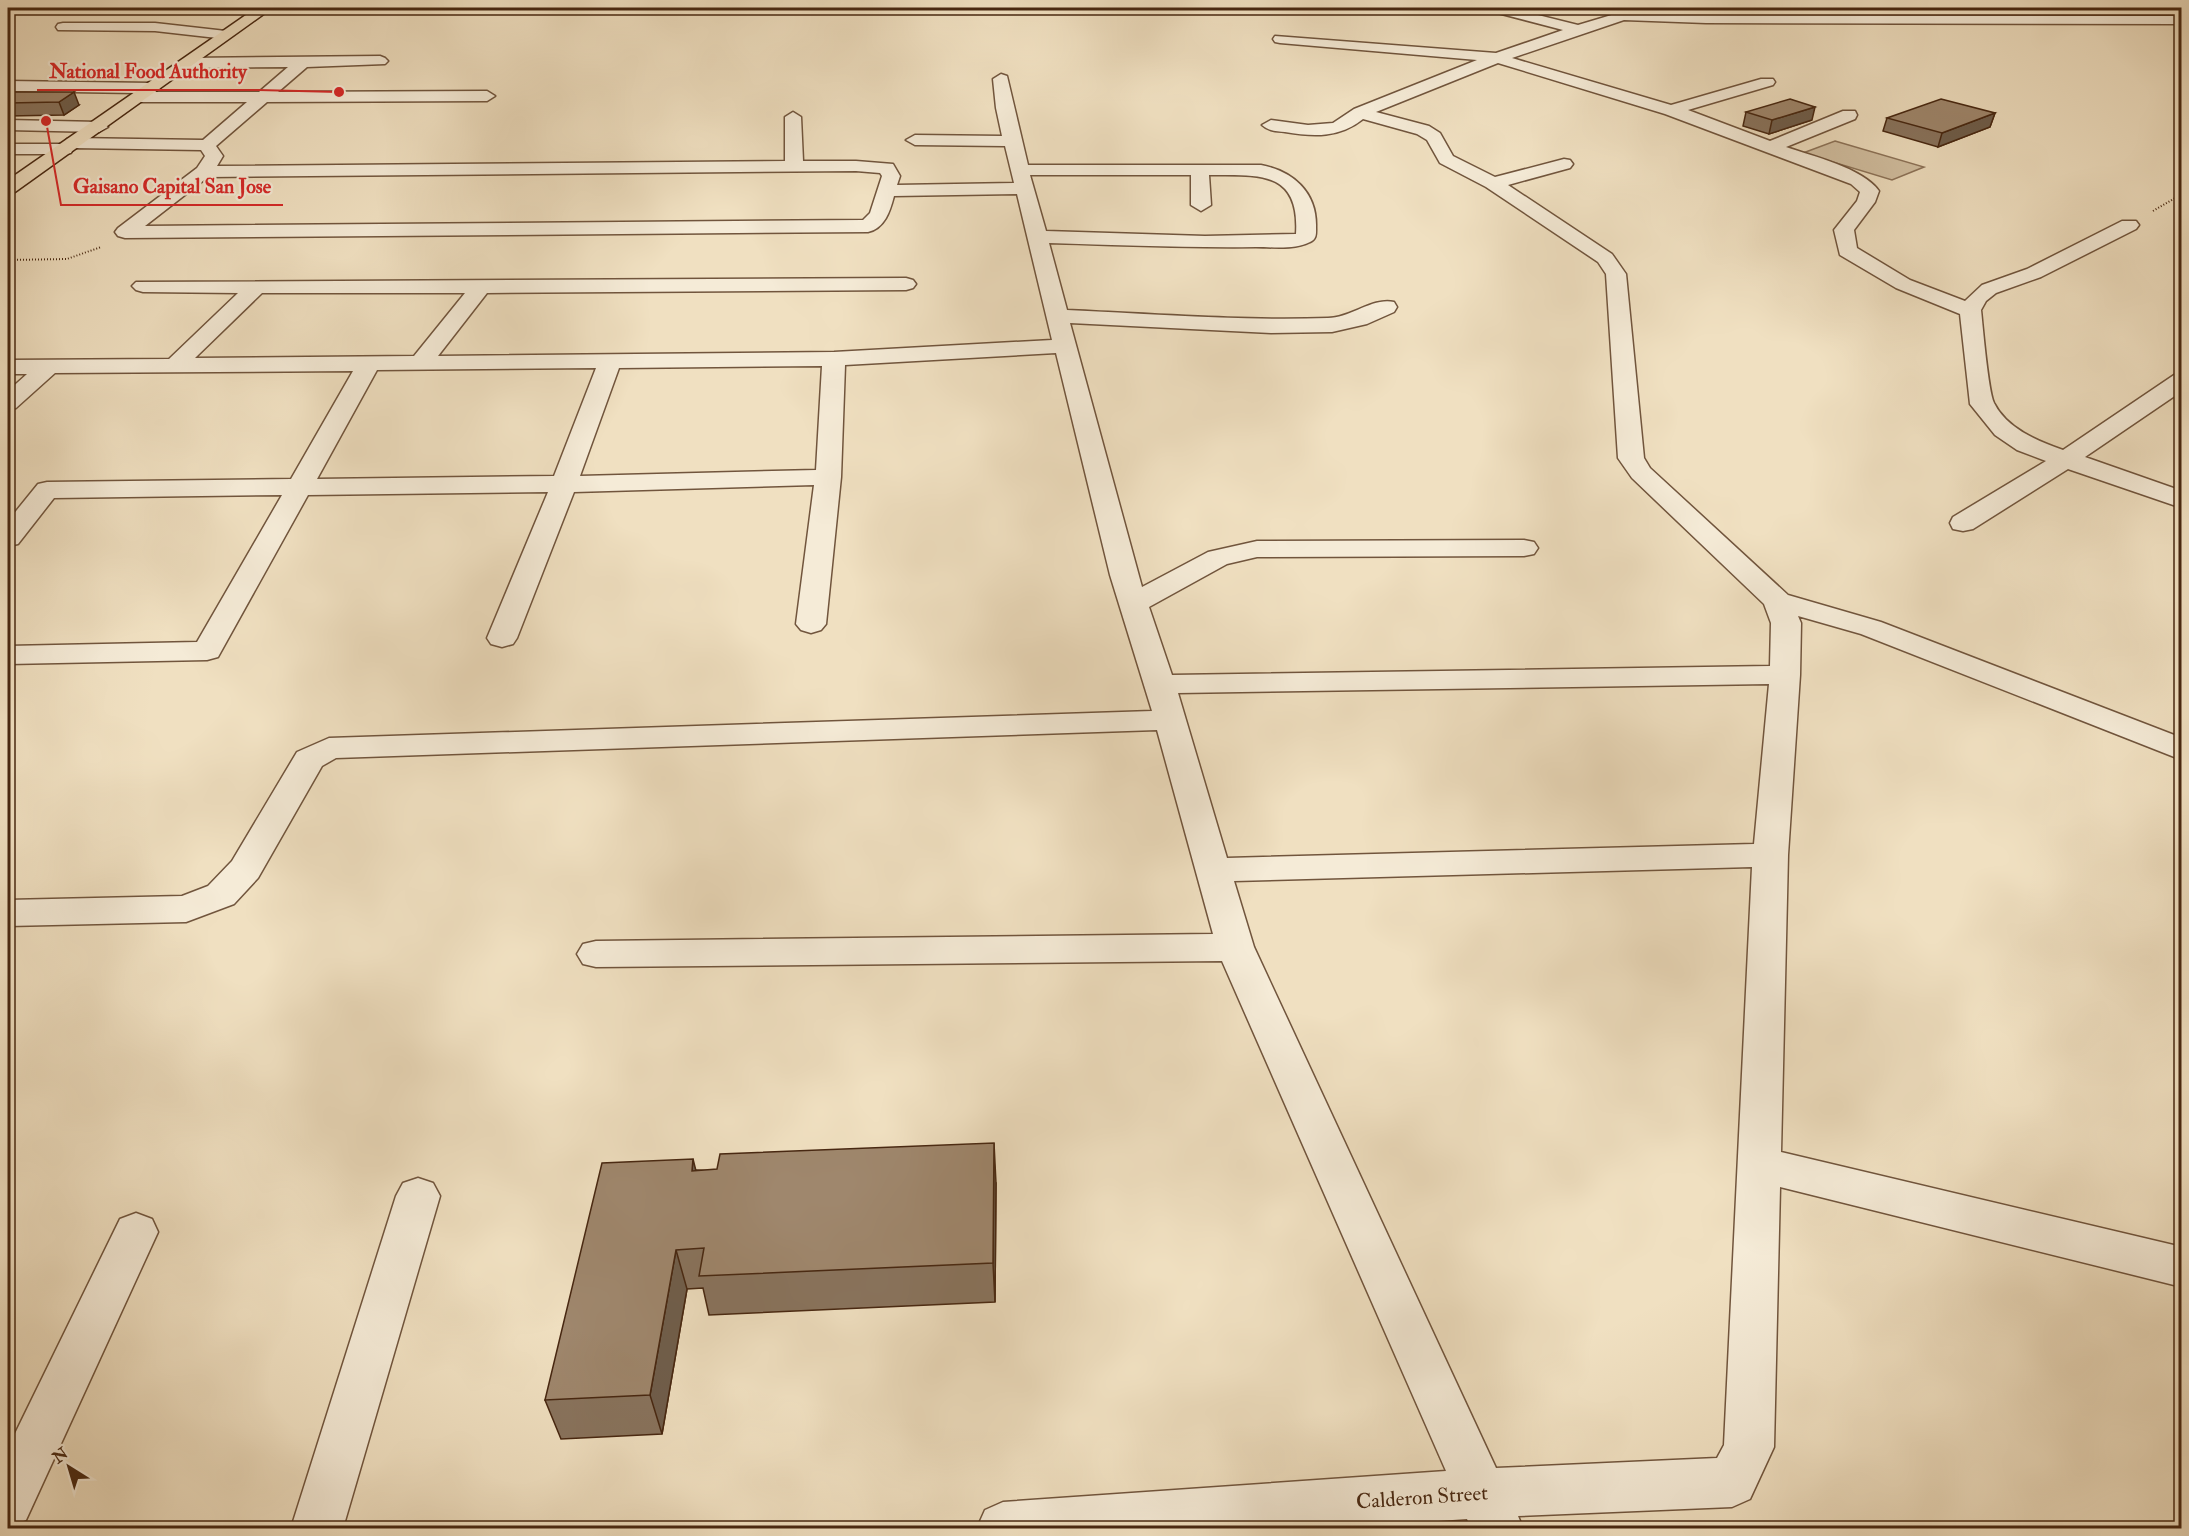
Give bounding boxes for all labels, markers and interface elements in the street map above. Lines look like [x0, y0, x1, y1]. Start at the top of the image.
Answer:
callout: National Food Authority [37, 52, 258, 90]
text: National Food Authority [48, 59, 248, 85]
callout: Gaisano Capital San Jose [61, 167, 283, 205]
text: Gaisano Capital San Jose [73, 174, 272, 200]
north arrow [39, 1437, 99, 1497]
text: N [48, 1443, 73, 1469]
street label: Calderon Street [1355, 1479, 1489, 1516]

